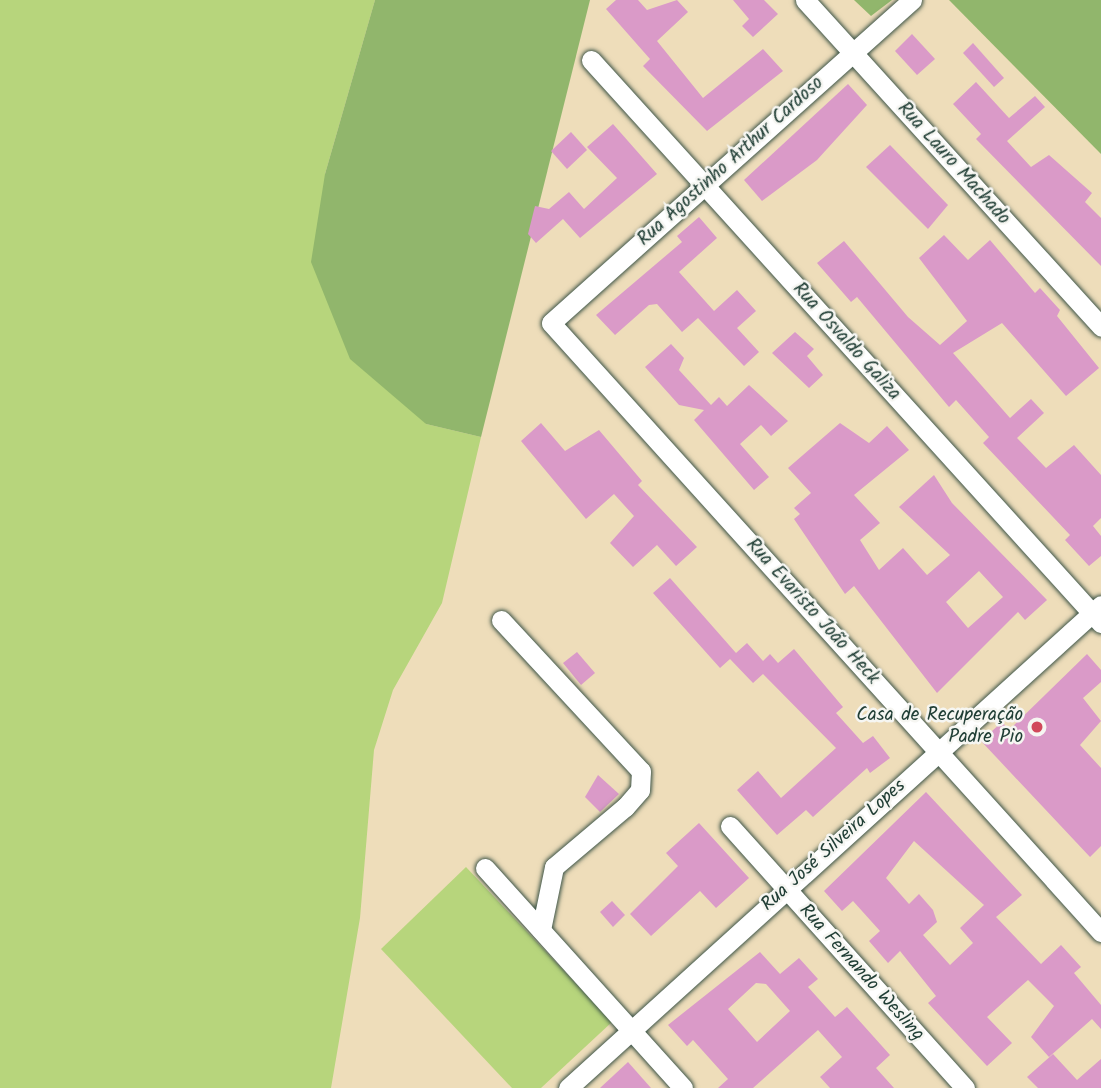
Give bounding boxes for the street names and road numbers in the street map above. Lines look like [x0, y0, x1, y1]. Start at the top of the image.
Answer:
street label: Rua Agostinho Arthur Cardoso [633, 72, 829, 252]
street label: Rua Lauro Machado [892, 98, 1014, 230]
street label: Rua Osvaldo Galiza [787, 278, 905, 406]
street label: Rua Evaristo João Heck [740, 534, 884, 690]
street label: Rua José Silveira Lopes [757, 775, 911, 917]
street label: Rua Fernando Wesling [794, 900, 928, 1046]

